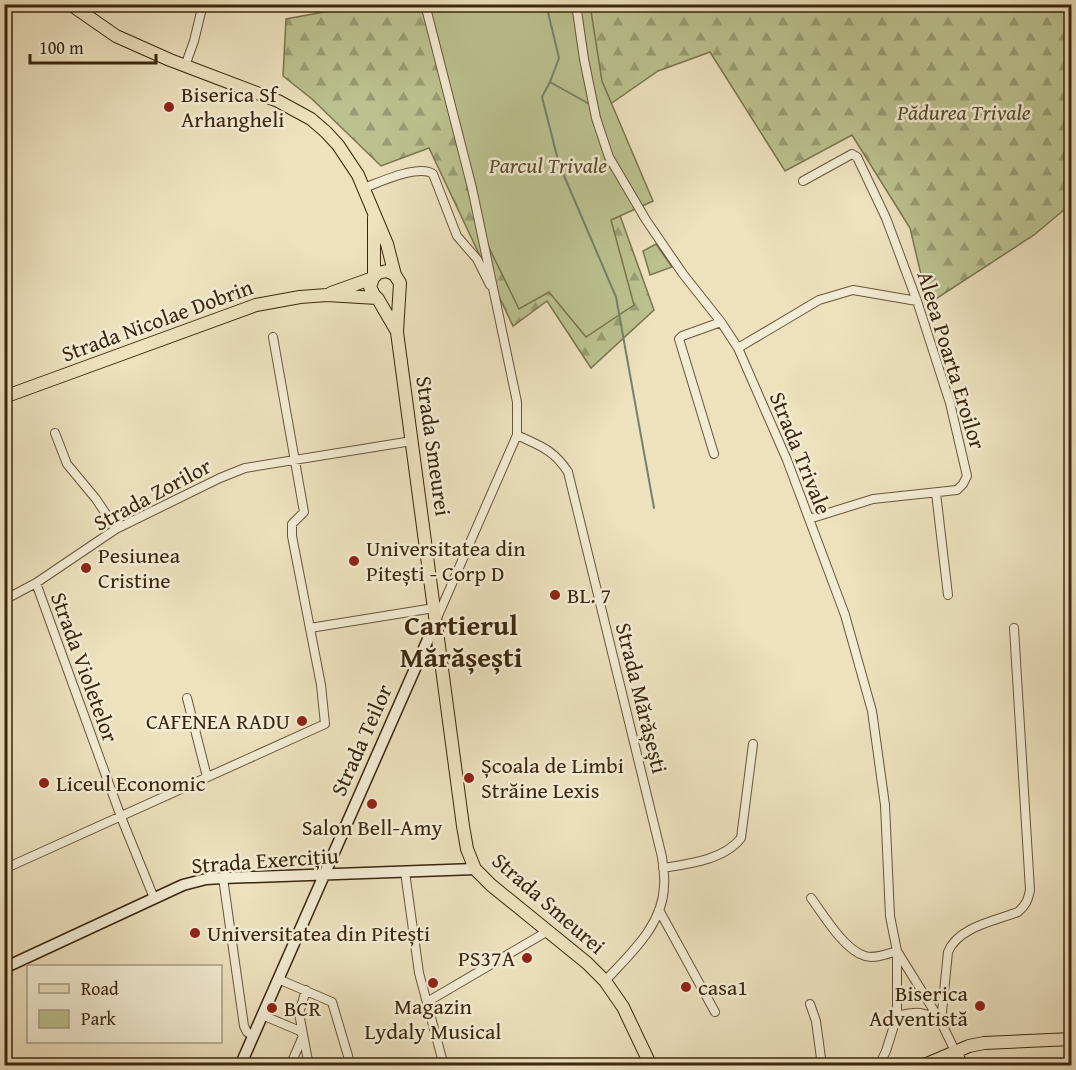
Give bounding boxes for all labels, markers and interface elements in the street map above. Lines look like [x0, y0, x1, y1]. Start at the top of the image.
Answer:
scale bar [30, 27, 156, 65]
text: 100 m [39, 34, 84, 61]
place label: Biserica Sf Arhangheli [181, 78, 285, 135]
park label: Pădurea Trivale [896, 96, 1031, 128]
marker: Biserica Sf Arhangheli [162, 100, 176, 114]
park label: Parcul Trivale [488, 149, 607, 181]
street label: Aleea Poarta Eroilor [910, 267, 994, 453]
street label: Strada Nicolae Dobrin [57, 270, 258, 370]
street label: Strada Smeurei [408, 374, 460, 518]
street label: Strada Trivale [762, 387, 840, 519]
street label: Strada Zorilor [87, 450, 217, 538]
place label: Universitatea din Pitești - Corp D [366, 532, 526, 589]
place label: Pesiunea Cristine [98, 539, 181, 596]
marker: Universitatea din Pitești - Corp D [347, 554, 361, 568]
marker: Pesiunea Cristine [79, 561, 93, 575]
place label: BL. 7 [567, 579, 611, 611]
street label: Strada Violetelor [43, 587, 127, 747]
marker: BL. 7 [548, 588, 562, 602]
district label: Cartierul Mărășești [400, 604, 523, 677]
street label: Strada Mărășești [608, 619, 676, 777]
street label: Strada Teilor [322, 679, 400, 801]
place label: CAFENEA RADU [146, 705, 290, 737]
marker: CAFENEA RADU [295, 714, 309, 728]
place label: Școala de Limbi Străine Lexis [481, 749, 624, 806]
place label: Liceul Economic [56, 767, 206, 799]
marker: Școala de Limbi Străine Lexis [462, 771, 476, 785]
marker: Liceul Economic [37, 776, 51, 790]
marker: Salon Bell-Amy [365, 797, 379, 811]
place label: Salon Bell-Amy [302, 811, 442, 843]
street label: Strada Exercițiu [190, 839, 340, 881]
street label: Strada Smeurei [485, 845, 613, 961]
place label: Universitatea din Pitești [207, 917, 430, 949]
marker: Universitatea din Pitești [188, 926, 202, 940]
place label: PS37A [458, 942, 516, 974]
marker: PS37A [520, 951, 534, 965]
legend [27, 965, 222, 1043]
place label: casa1 [698, 971, 748, 1003]
text: Road [81, 975, 119, 1002]
marker: Magazin Lydaly Musical [426, 976, 440, 990]
place label: Biserica Adventistă [869, 977, 969, 1034]
marker: casa1 [679, 980, 693, 994]
place label: Magazin Lydaly Musical [365, 990, 501, 1047]
place label: BCR [284, 992, 321, 1024]
marker: Biserica Adventistă [973, 999, 987, 1013]
marker: BCR [265, 1001, 279, 1015]
text: Park [81, 1005, 117, 1032]

